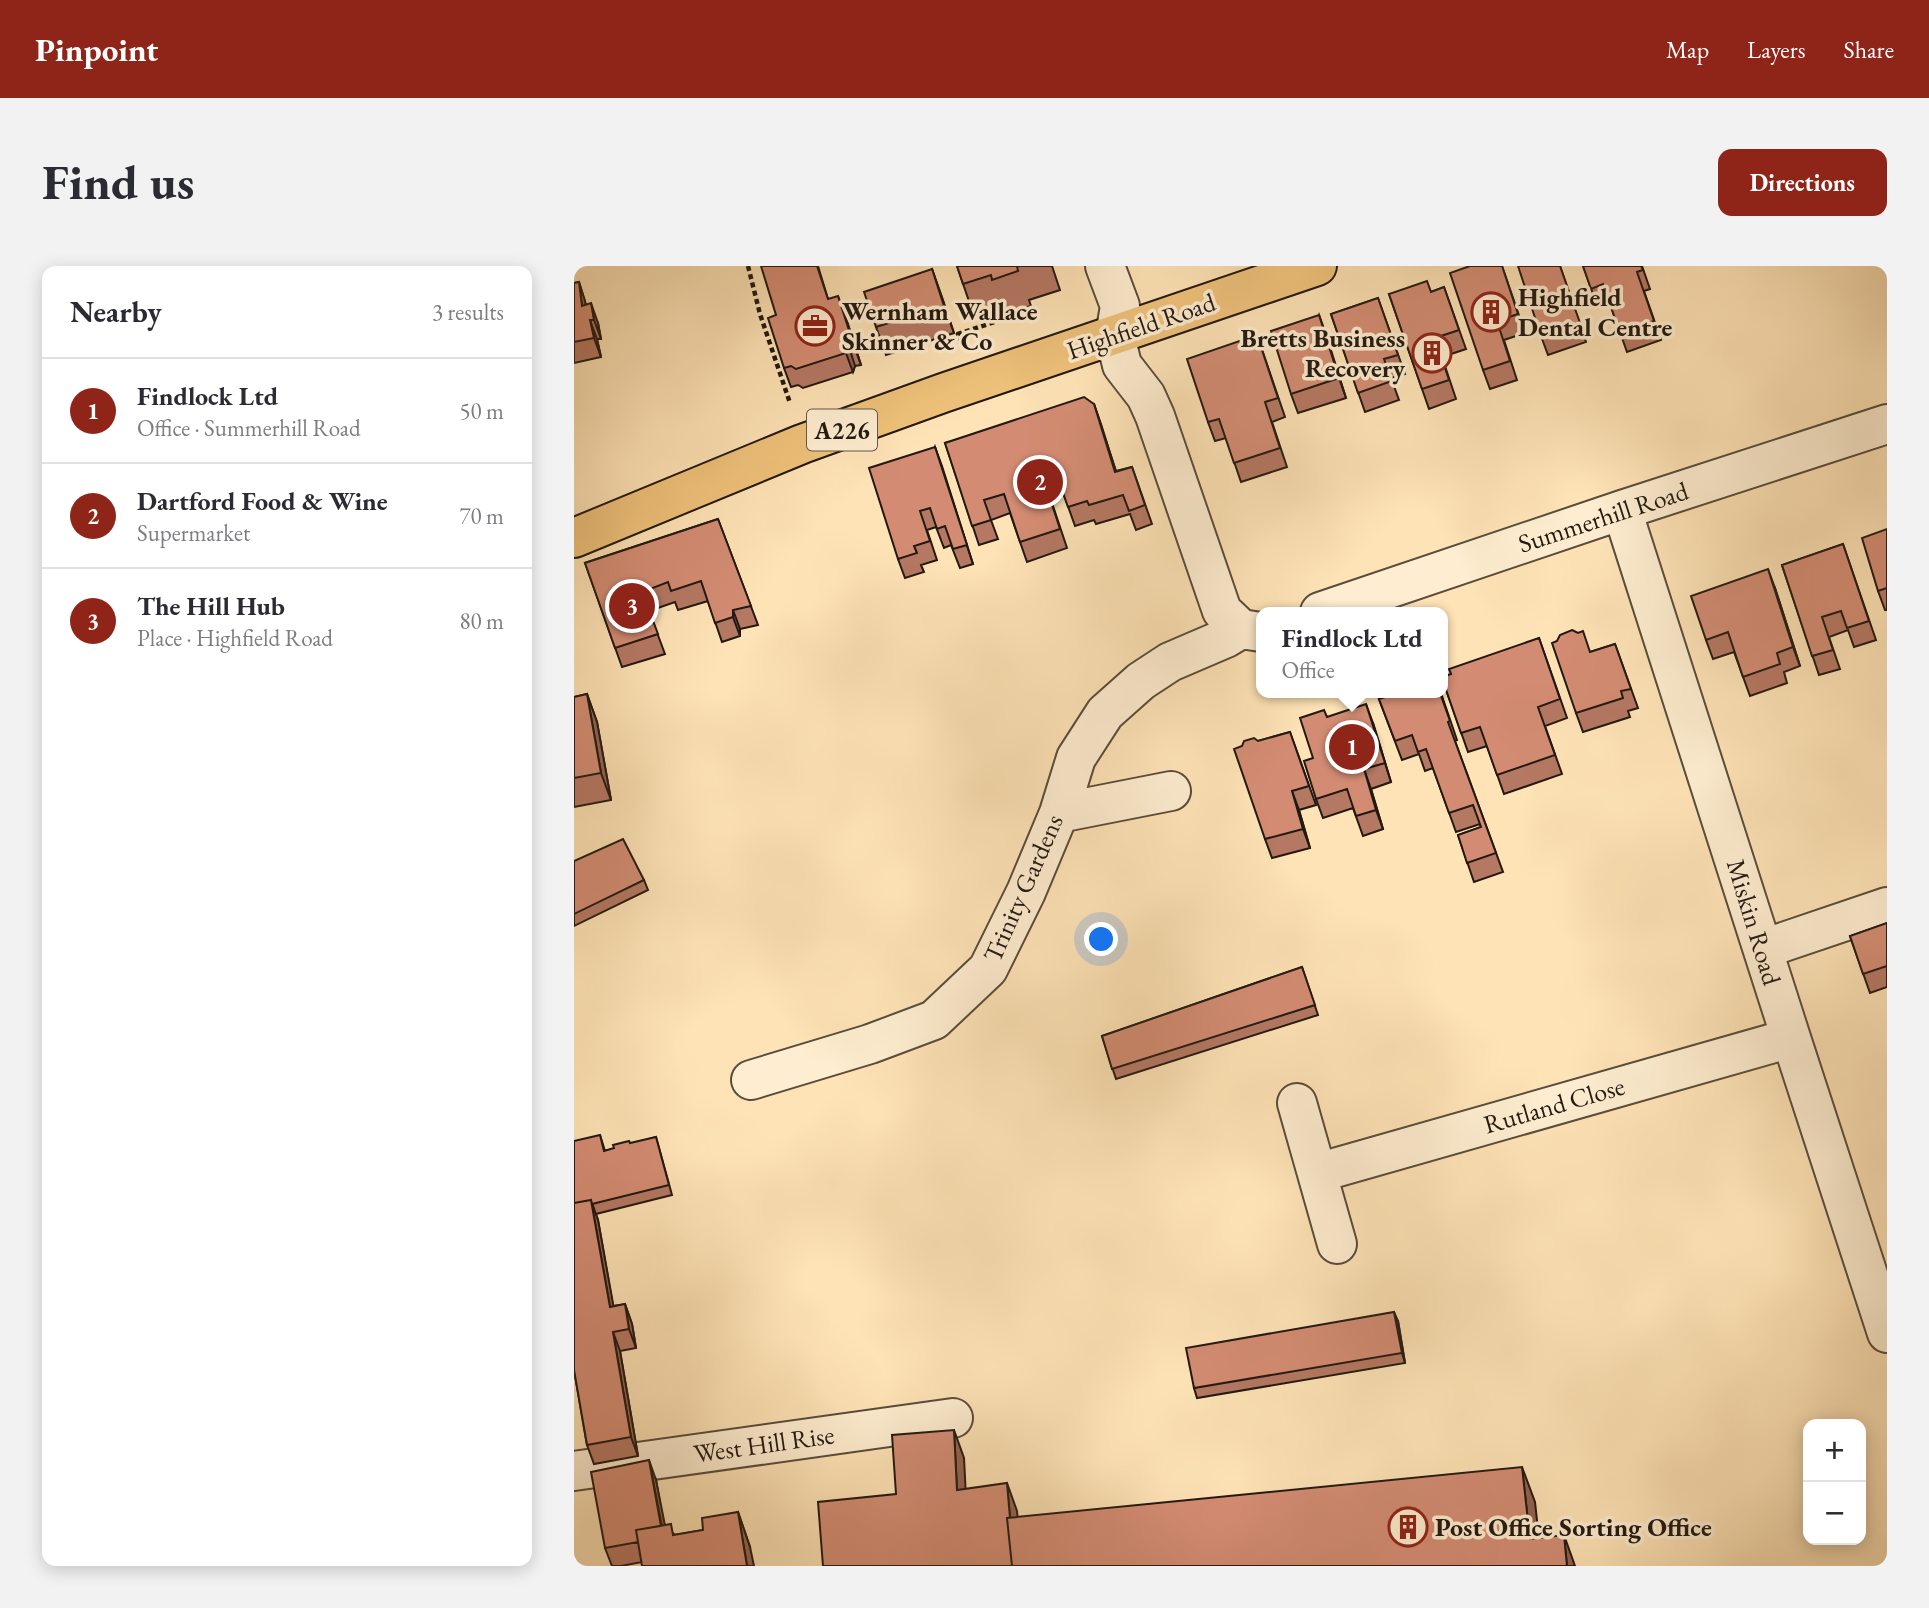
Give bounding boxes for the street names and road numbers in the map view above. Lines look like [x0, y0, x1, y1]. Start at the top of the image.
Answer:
street label: Highfield Road [1062, 284, 1220, 367]
road number: A226 [807, 410, 877, 450]
street label: Summerhill Road [1514, 473, 1693, 561]
street label: Trinity Gardens [975, 809, 1071, 967]
street label: Miskin Road [1719, 855, 1790, 990]
street label: Rutland Close [1480, 1069, 1628, 1141]
street label: West Hill Rise [691, 1417, 837, 1471]

